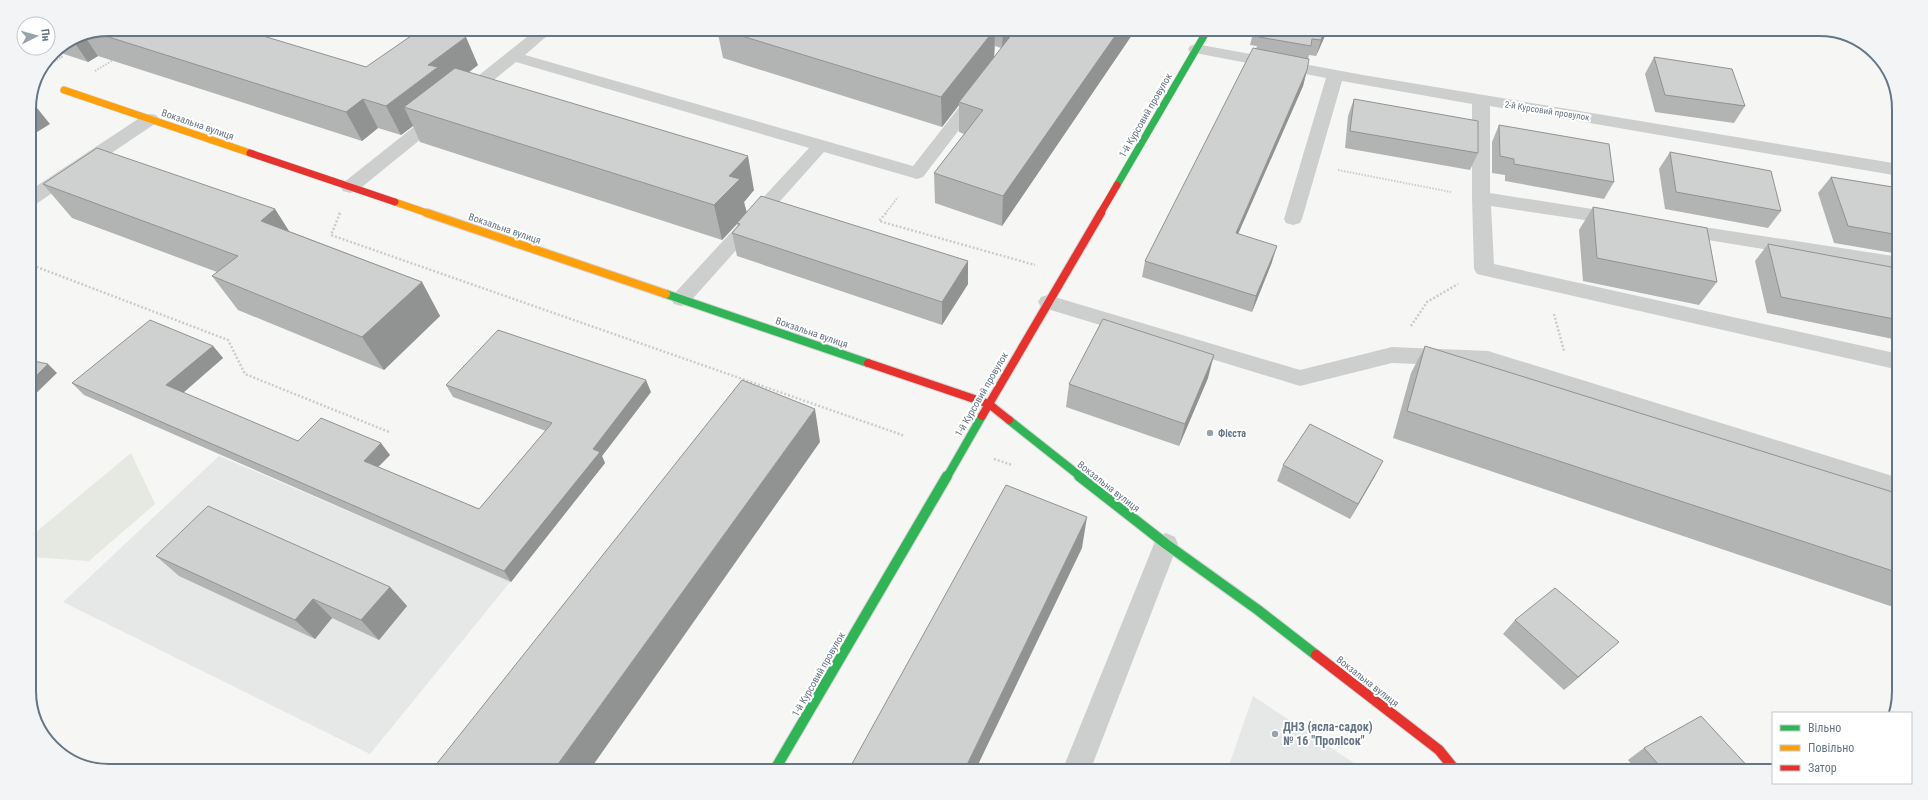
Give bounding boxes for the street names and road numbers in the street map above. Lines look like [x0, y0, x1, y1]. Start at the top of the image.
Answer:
street label: 1-й Курсовий провулок [1117, 71, 1174, 159]
street label: 2-й Курсовий провулок [1504, 99, 1591, 123]
street label: Вокзальна вулиця [160, 107, 236, 142]
street label: Вокзальна вулиця [467, 211, 543, 246]
street label: Вокзальна вулиця [774, 315, 850, 350]
street label: 1-й Курсовий провулок [953, 350, 1010, 438]
street label: Вокзальна вулиця [1075, 459, 1142, 514]
street label: 1-й Курсовий провулок [790, 630, 847, 718]
street label: Вокзальна вулиця [1334, 654, 1401, 709]

